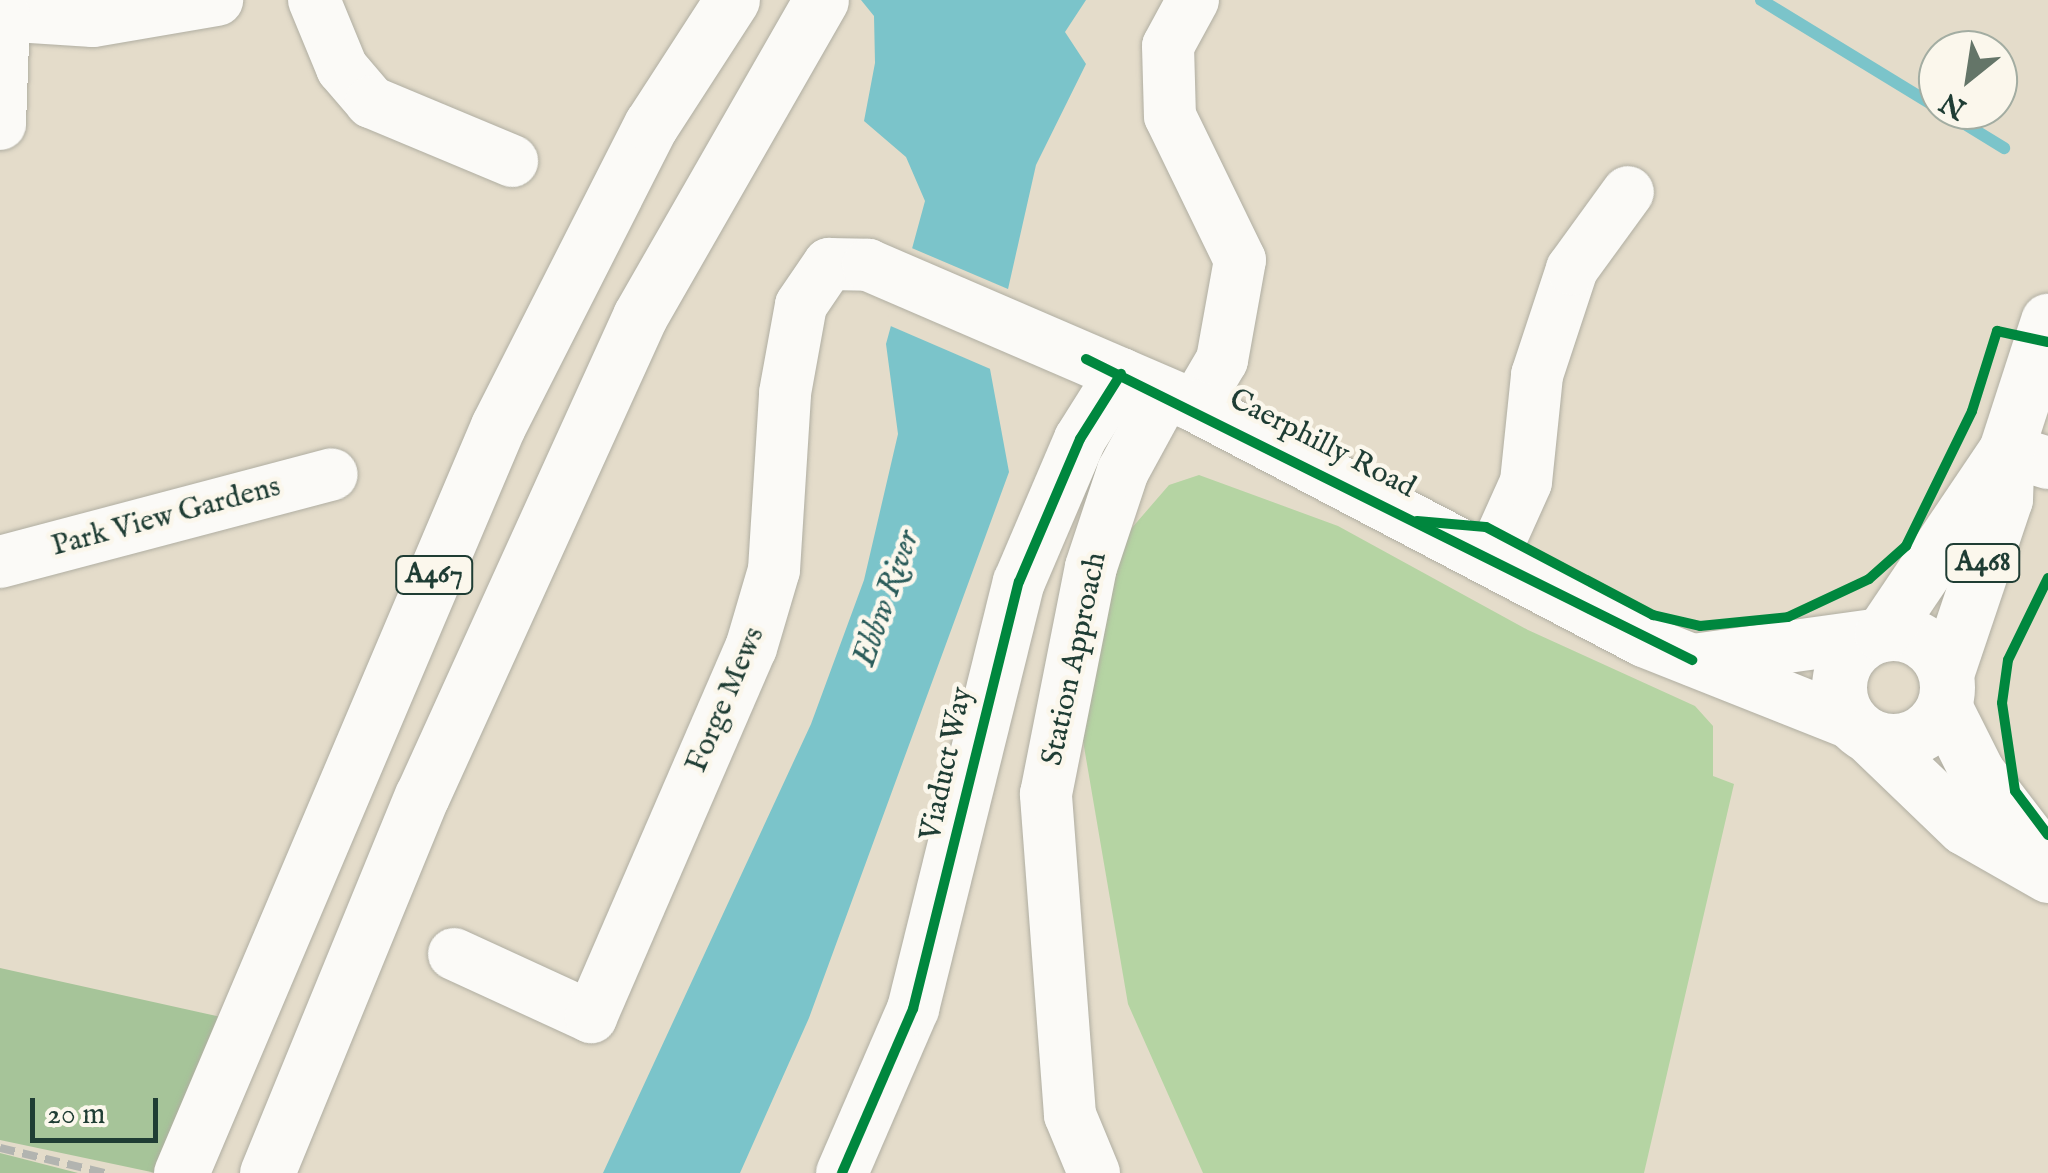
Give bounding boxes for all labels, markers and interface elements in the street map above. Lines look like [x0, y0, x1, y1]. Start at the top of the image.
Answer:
north arrow [1918, 30, 2018, 130]
text: N [1935, 83, 1973, 126]
street label: Caerphilly Road [1223, 382, 1421, 506]
street label: Park View Gardens [48, 469, 284, 565]
water label: Ebbw River [847, 526, 929, 672]
road number: A468 [1943, 540, 2023, 586]
street label: Station Approach [1035, 549, 1115, 769]
road number: A467 [394, 552, 474, 598]
street label: Forge Mews [679, 622, 773, 778]
street label: Viaduct Way [913, 684, 981, 844]
scale bar [35, 1078, 162, 1140]
text: 20 m [47, 1096, 106, 1134]

